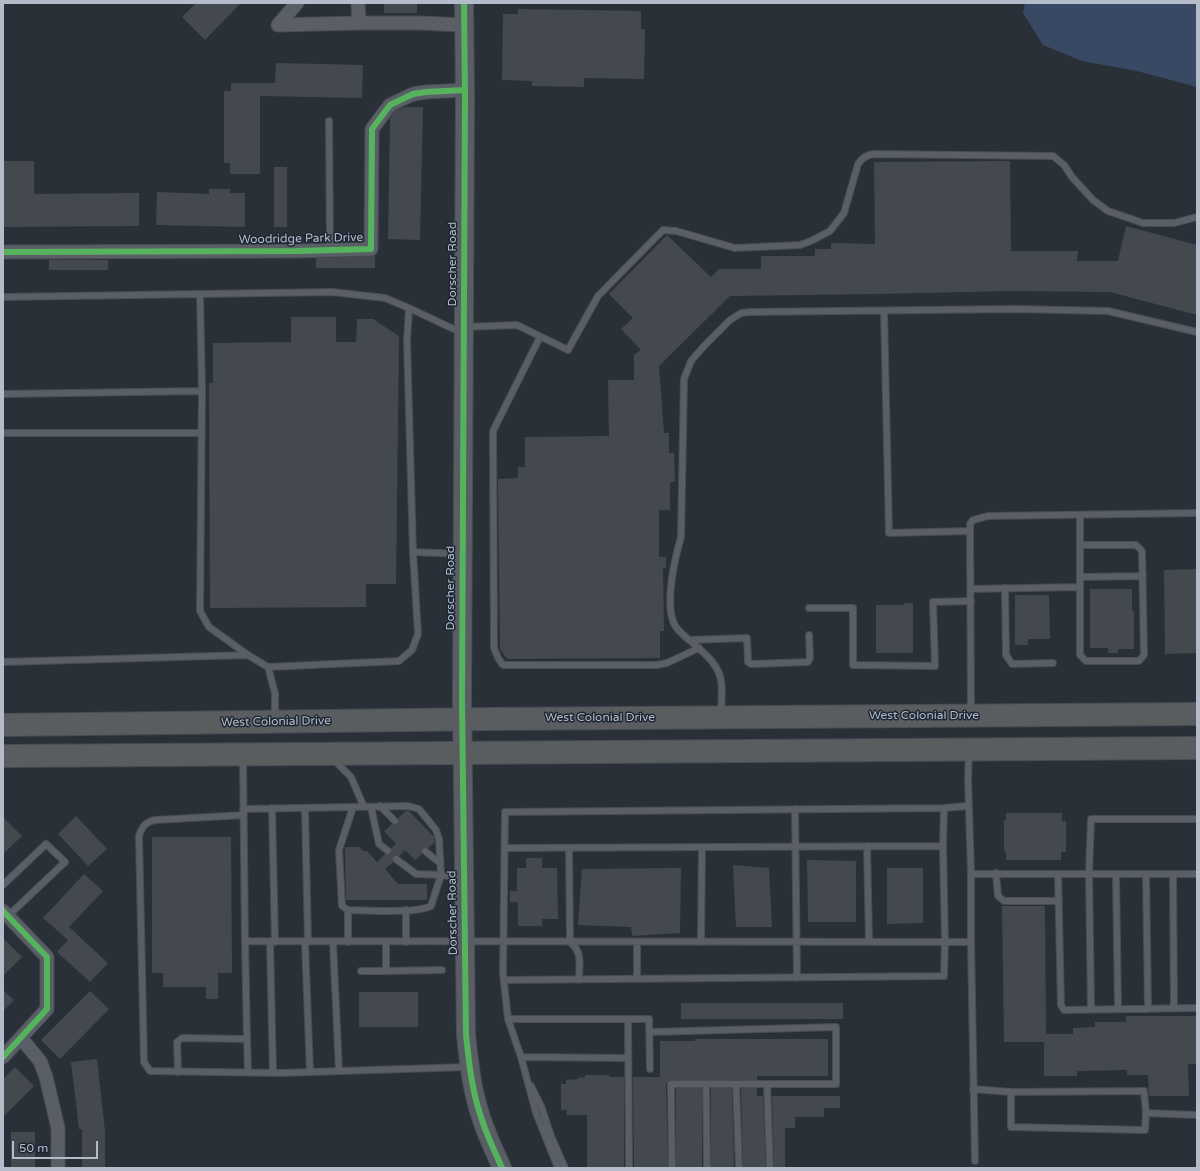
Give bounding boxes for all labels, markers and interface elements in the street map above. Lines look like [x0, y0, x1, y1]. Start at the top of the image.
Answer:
street label: Dorscher Road [446, 222, 460, 306]
street label: Woodridge Park Drive [239, 231, 363, 247]
street label: Dorscher Road [444, 546, 458, 630]
street label: West Colonial Drive [869, 709, 979, 723]
street label: West Colonial Drive [545, 711, 655, 725]
street label: West Colonial Drive [221, 714, 331, 730]
street label: Dorscher Road [445, 870, 461, 956]
scale bar [14, 1133, 100, 1159]
text: 50 m [19, 1141, 48, 1155]

